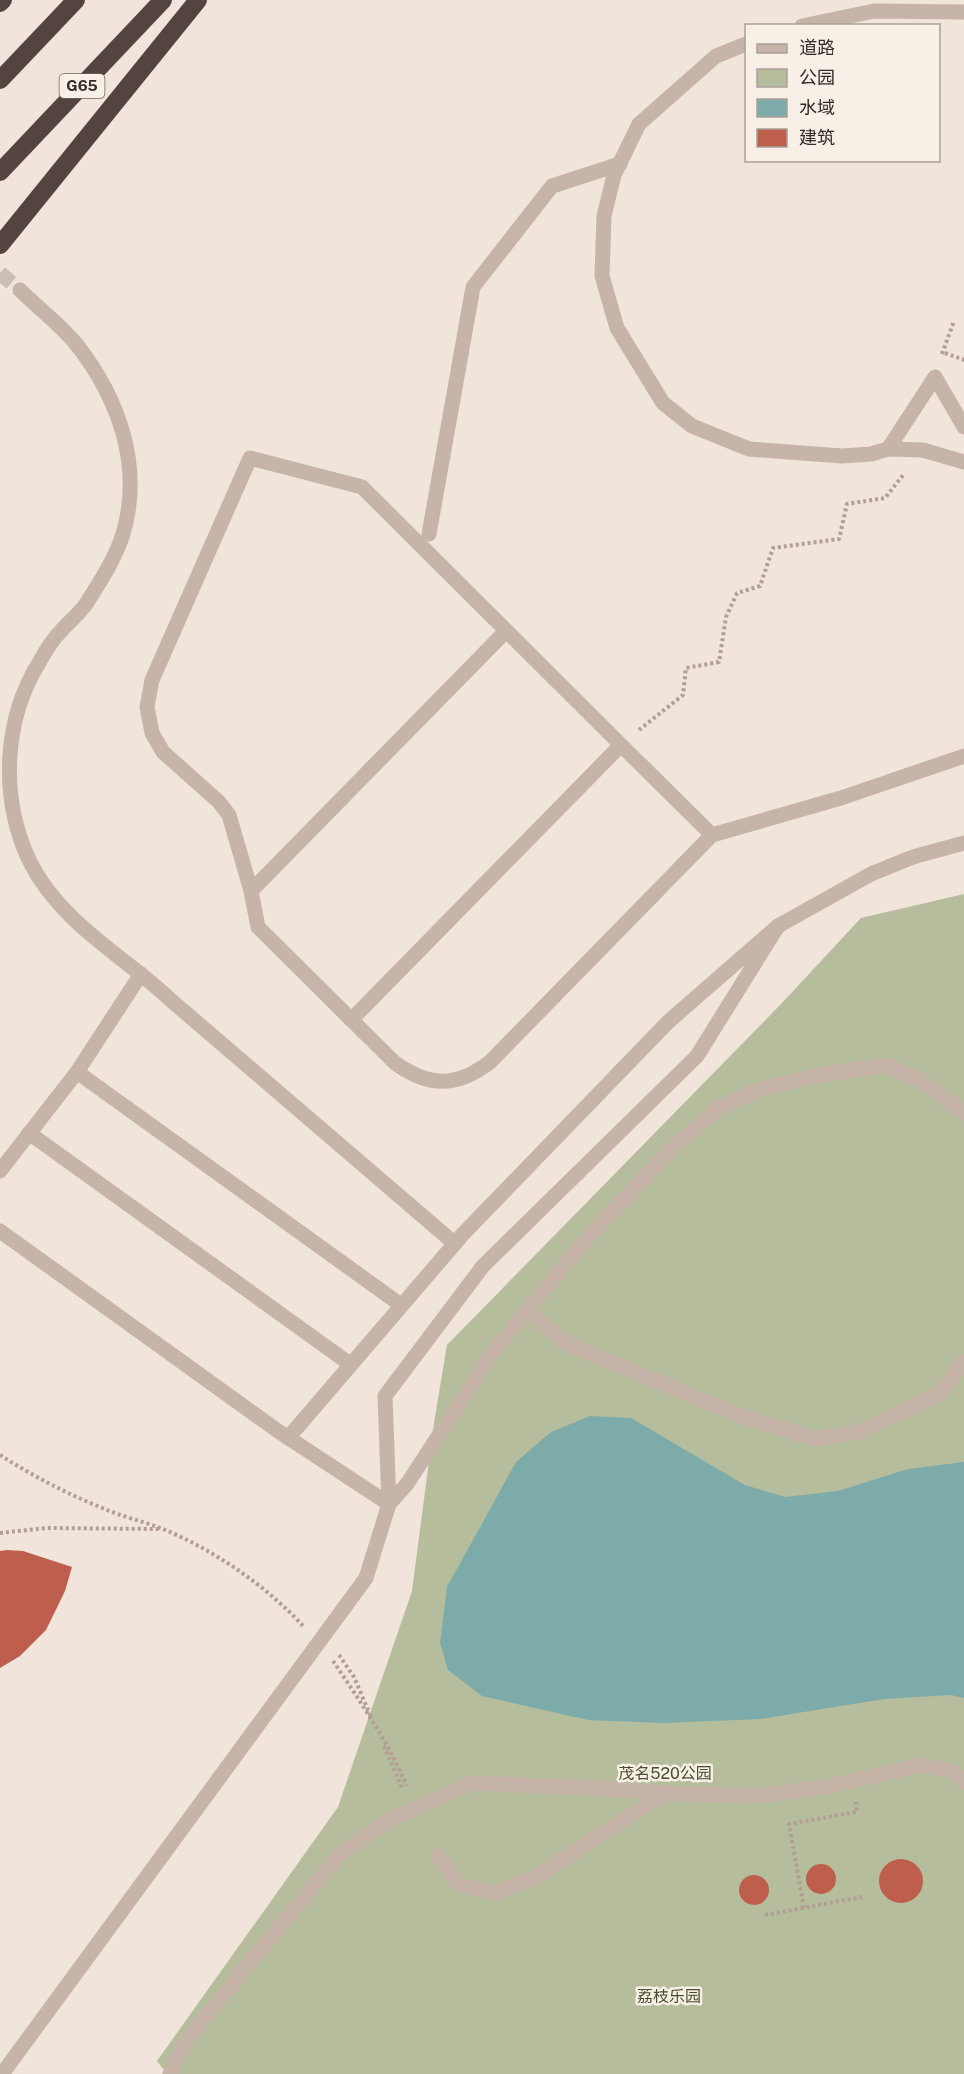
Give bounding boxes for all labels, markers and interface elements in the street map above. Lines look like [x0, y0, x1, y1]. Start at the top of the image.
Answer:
legend [745, 24, 940, 162]
text: 道路 [799, 37, 835, 58]
text: 公园 [799, 67, 835, 88]
road number: G65 [60, 74, 104, 98]
text: 水域 [799, 97, 835, 118]
text: 建筑 [799, 127, 835, 148]
park label: 茂名520公园 [618, 1764, 712, 1783]
park label: 荔枝乐园 [637, 1987, 701, 2006]

